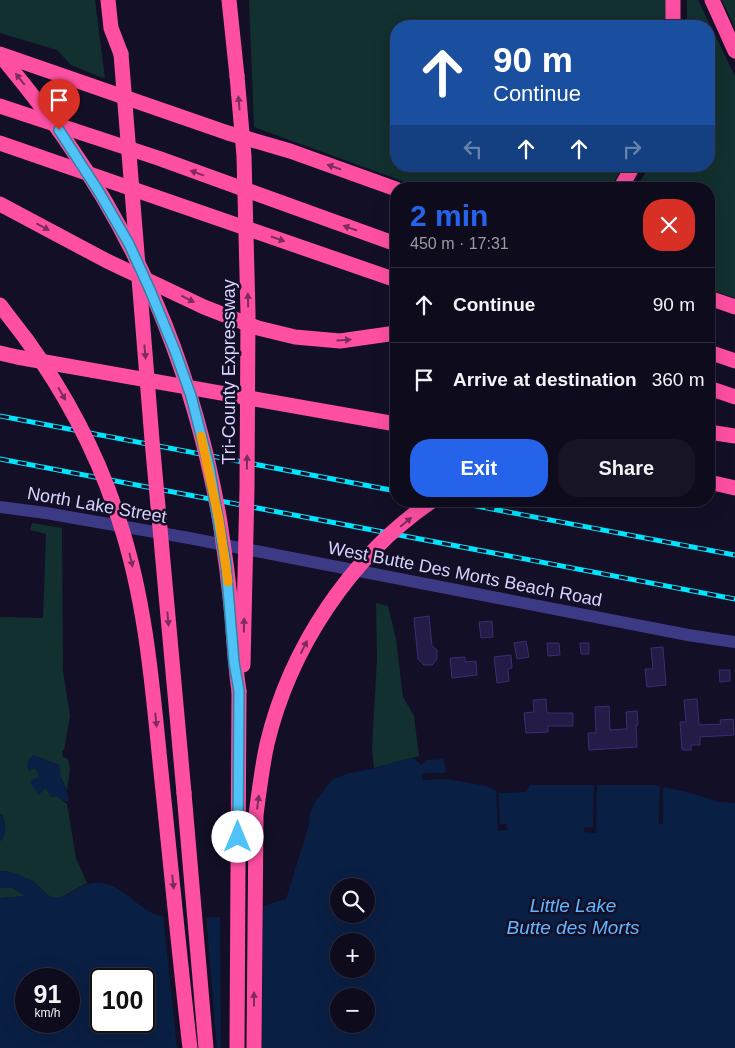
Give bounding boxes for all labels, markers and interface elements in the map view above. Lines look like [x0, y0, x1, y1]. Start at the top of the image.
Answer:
icon: ahead [410, 40, 475, 105]
text: 90 m [493, 40, 573, 79]
one-way arrow [15, 73, 26, 86]
pin [38, 79, 80, 130]
text: Continue [493, 81, 581, 106]
icon: arrive [45, 86, 73, 114]
one-way arrow [235, 94, 243, 110]
icon: left [459, 135, 487, 163]
icon: ahead [512, 135, 540, 163]
icon: ahead [565, 135, 593, 163]
icon: right [618, 135, 646, 163]
one-way arrow [326, 163, 341, 171]
one-way arrow [190, 169, 205, 176]
text: 2 min [410, 199, 488, 232]
button: close [643, 199, 695, 251]
one-way arrow [36, 223, 50, 231]
one-way arrow [342, 224, 357, 232]
text: 450 m · 17:31 [410, 235, 509, 252]
one-way arrow [270, 236, 285, 243]
street label: Tri-County Expressway [219, 279, 239, 465]
icon: ahead [410, 291, 438, 319]
one-way arrow [244, 292, 252, 308]
text: Continue [453, 294, 535, 315]
text: 90 m [653, 294, 695, 315]
one-way arrow [181, 295, 196, 303]
one-way arrow [336, 336, 352, 344]
one-way arrow [141, 344, 149, 360]
icon: arrive [410, 366, 438, 394]
text: Arrive at destination [453, 369, 637, 390]
text: 360 m [652, 369, 705, 390]
one-way arrow [58, 388, 67, 401]
button: Exit [410, 439, 548, 497]
button: Share [558, 439, 695, 497]
one-way arrow [243, 454, 251, 470]
street label: North Lake Street [26, 483, 168, 527]
one-way arrow [399, 517, 412, 528]
street label: West Butte Des Morts Beach Road [326, 538, 604, 610]
one-way arrow [127, 553, 135, 568]
one-way arrow [164, 611, 172, 627]
one-way arrow [241, 617, 249, 633]
one-way arrow [300, 640, 308, 654]
one-way arrow [152, 713, 160, 729]
one-way arrow [254, 794, 262, 810]
position arrow [211, 810, 263, 862]
one-way arrow [169, 874, 177, 890]
map controls [330, 878, 375, 1033]
button: search [330, 878, 375, 923]
water label: Little Lake Butte des Morts [506, 895, 640, 938]
button: + [330, 933, 375, 978]
speed limit sign: 100 [90, 968, 155, 1033]
text: 91 [34, 980, 61, 1008]
button: − [330, 988, 375, 1033]
one-way arrow [250, 991, 258, 1007]
text: km/h [34, 1006, 61, 1020]

